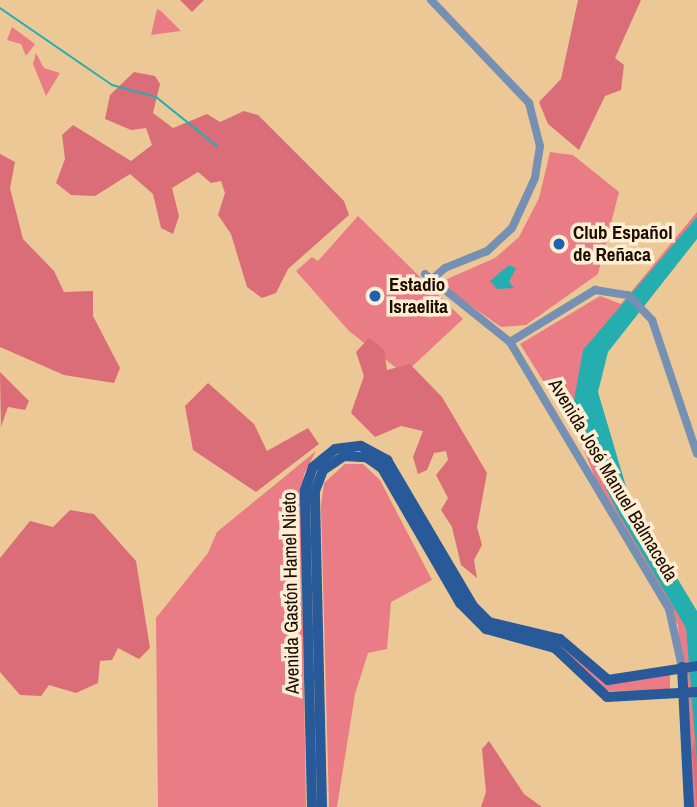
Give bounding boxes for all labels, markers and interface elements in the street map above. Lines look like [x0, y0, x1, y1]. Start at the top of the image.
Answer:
place label: Club Español de Reñaca [573, 222, 673, 266]
marker: Club Español de Reñaca [551, 236, 567, 252]
place label: Estadio Israelita [389, 274, 448, 318]
marker: Estadio Israelita [367, 288, 383, 304]
street label: Avenida José Manuel Balmaceda [544, 375, 682, 585]
street label: Avenida Gastón Hamel Nieto [278, 492, 304, 694]

